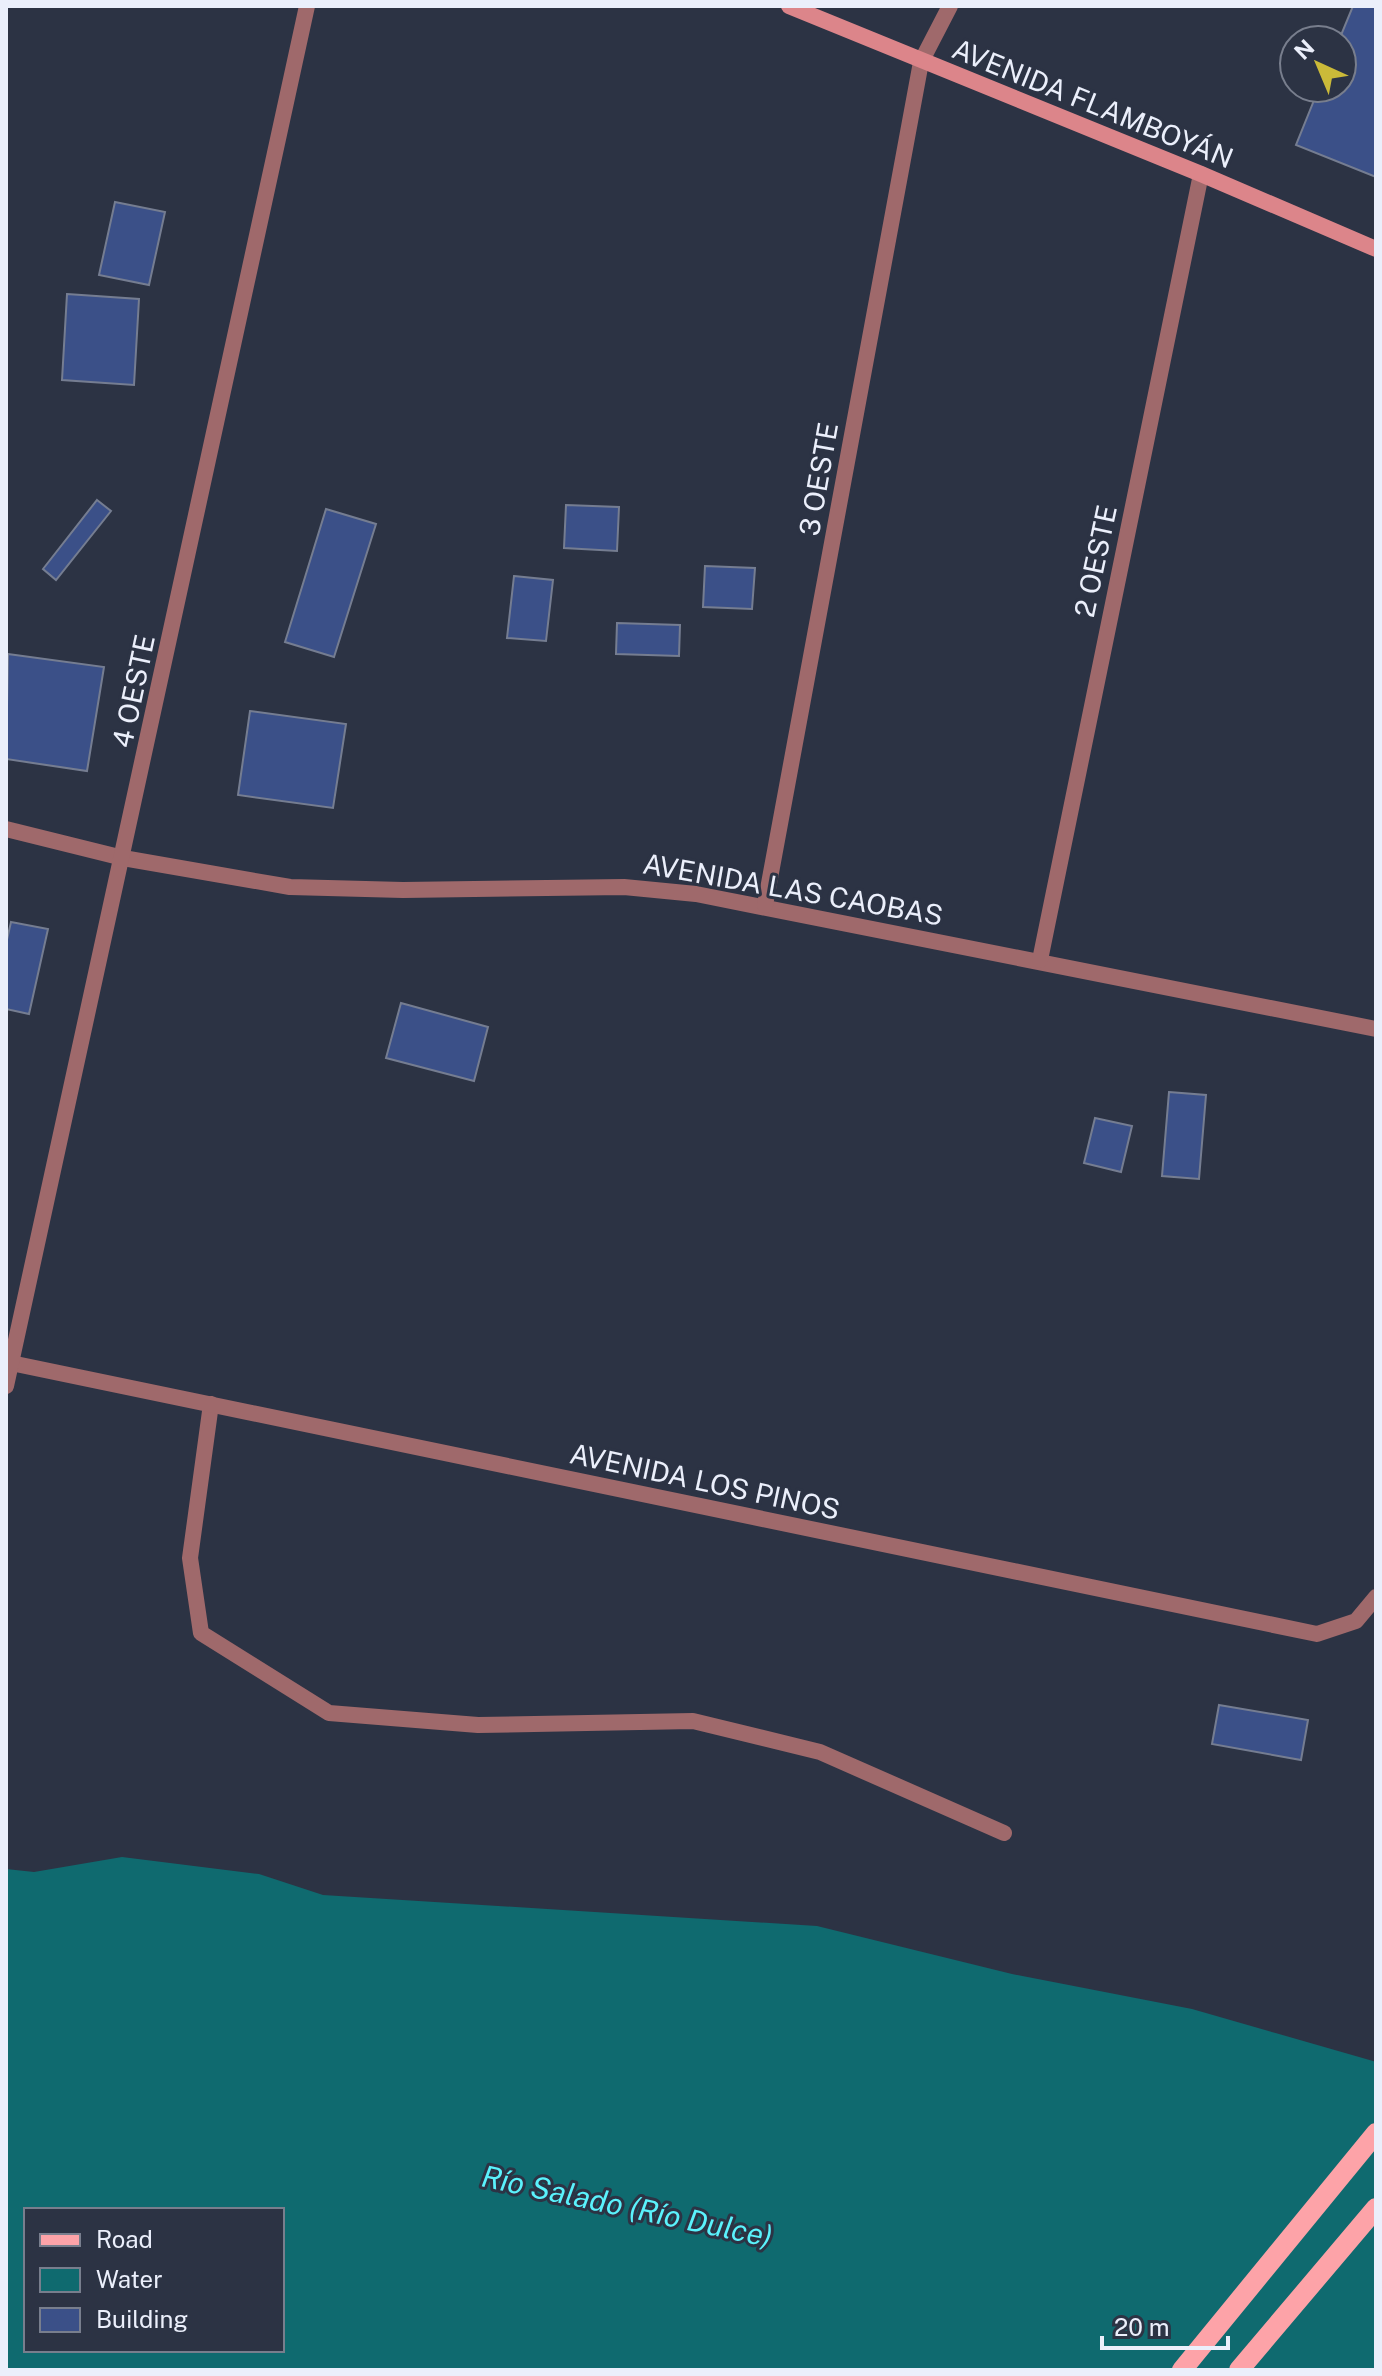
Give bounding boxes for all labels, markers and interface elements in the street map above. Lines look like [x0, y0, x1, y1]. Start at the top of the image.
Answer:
north arrow [1278, 24, 1358, 104]
street label: AVENIDA FLAMBOYÁN [948, 32, 1238, 174]
text: N [1289, 34, 1319, 65]
street label: 3 OESTE [792, 420, 844, 538]
street label: 2 OESTE [1067, 502, 1123, 620]
street label: 4 OESTE [105, 631, 161, 751]
street label: AVENIDA LAS CAOBAS [640, 846, 946, 932]
street label: AVENIDA LOS PINOS [567, 1436, 843, 1526]
water label: Río Salado (Río Dulce) [478, 2158, 776, 2254]
legend [24, 2208, 284, 2352]
text: Road [96, 2225, 153, 2253]
text: Water [96, 2265, 163, 2293]
scale bar [1102, 2300, 1228, 2350]
text: Building [96, 2305, 188, 2333]
text: 20 m [1114, 2313, 1170, 2341]

